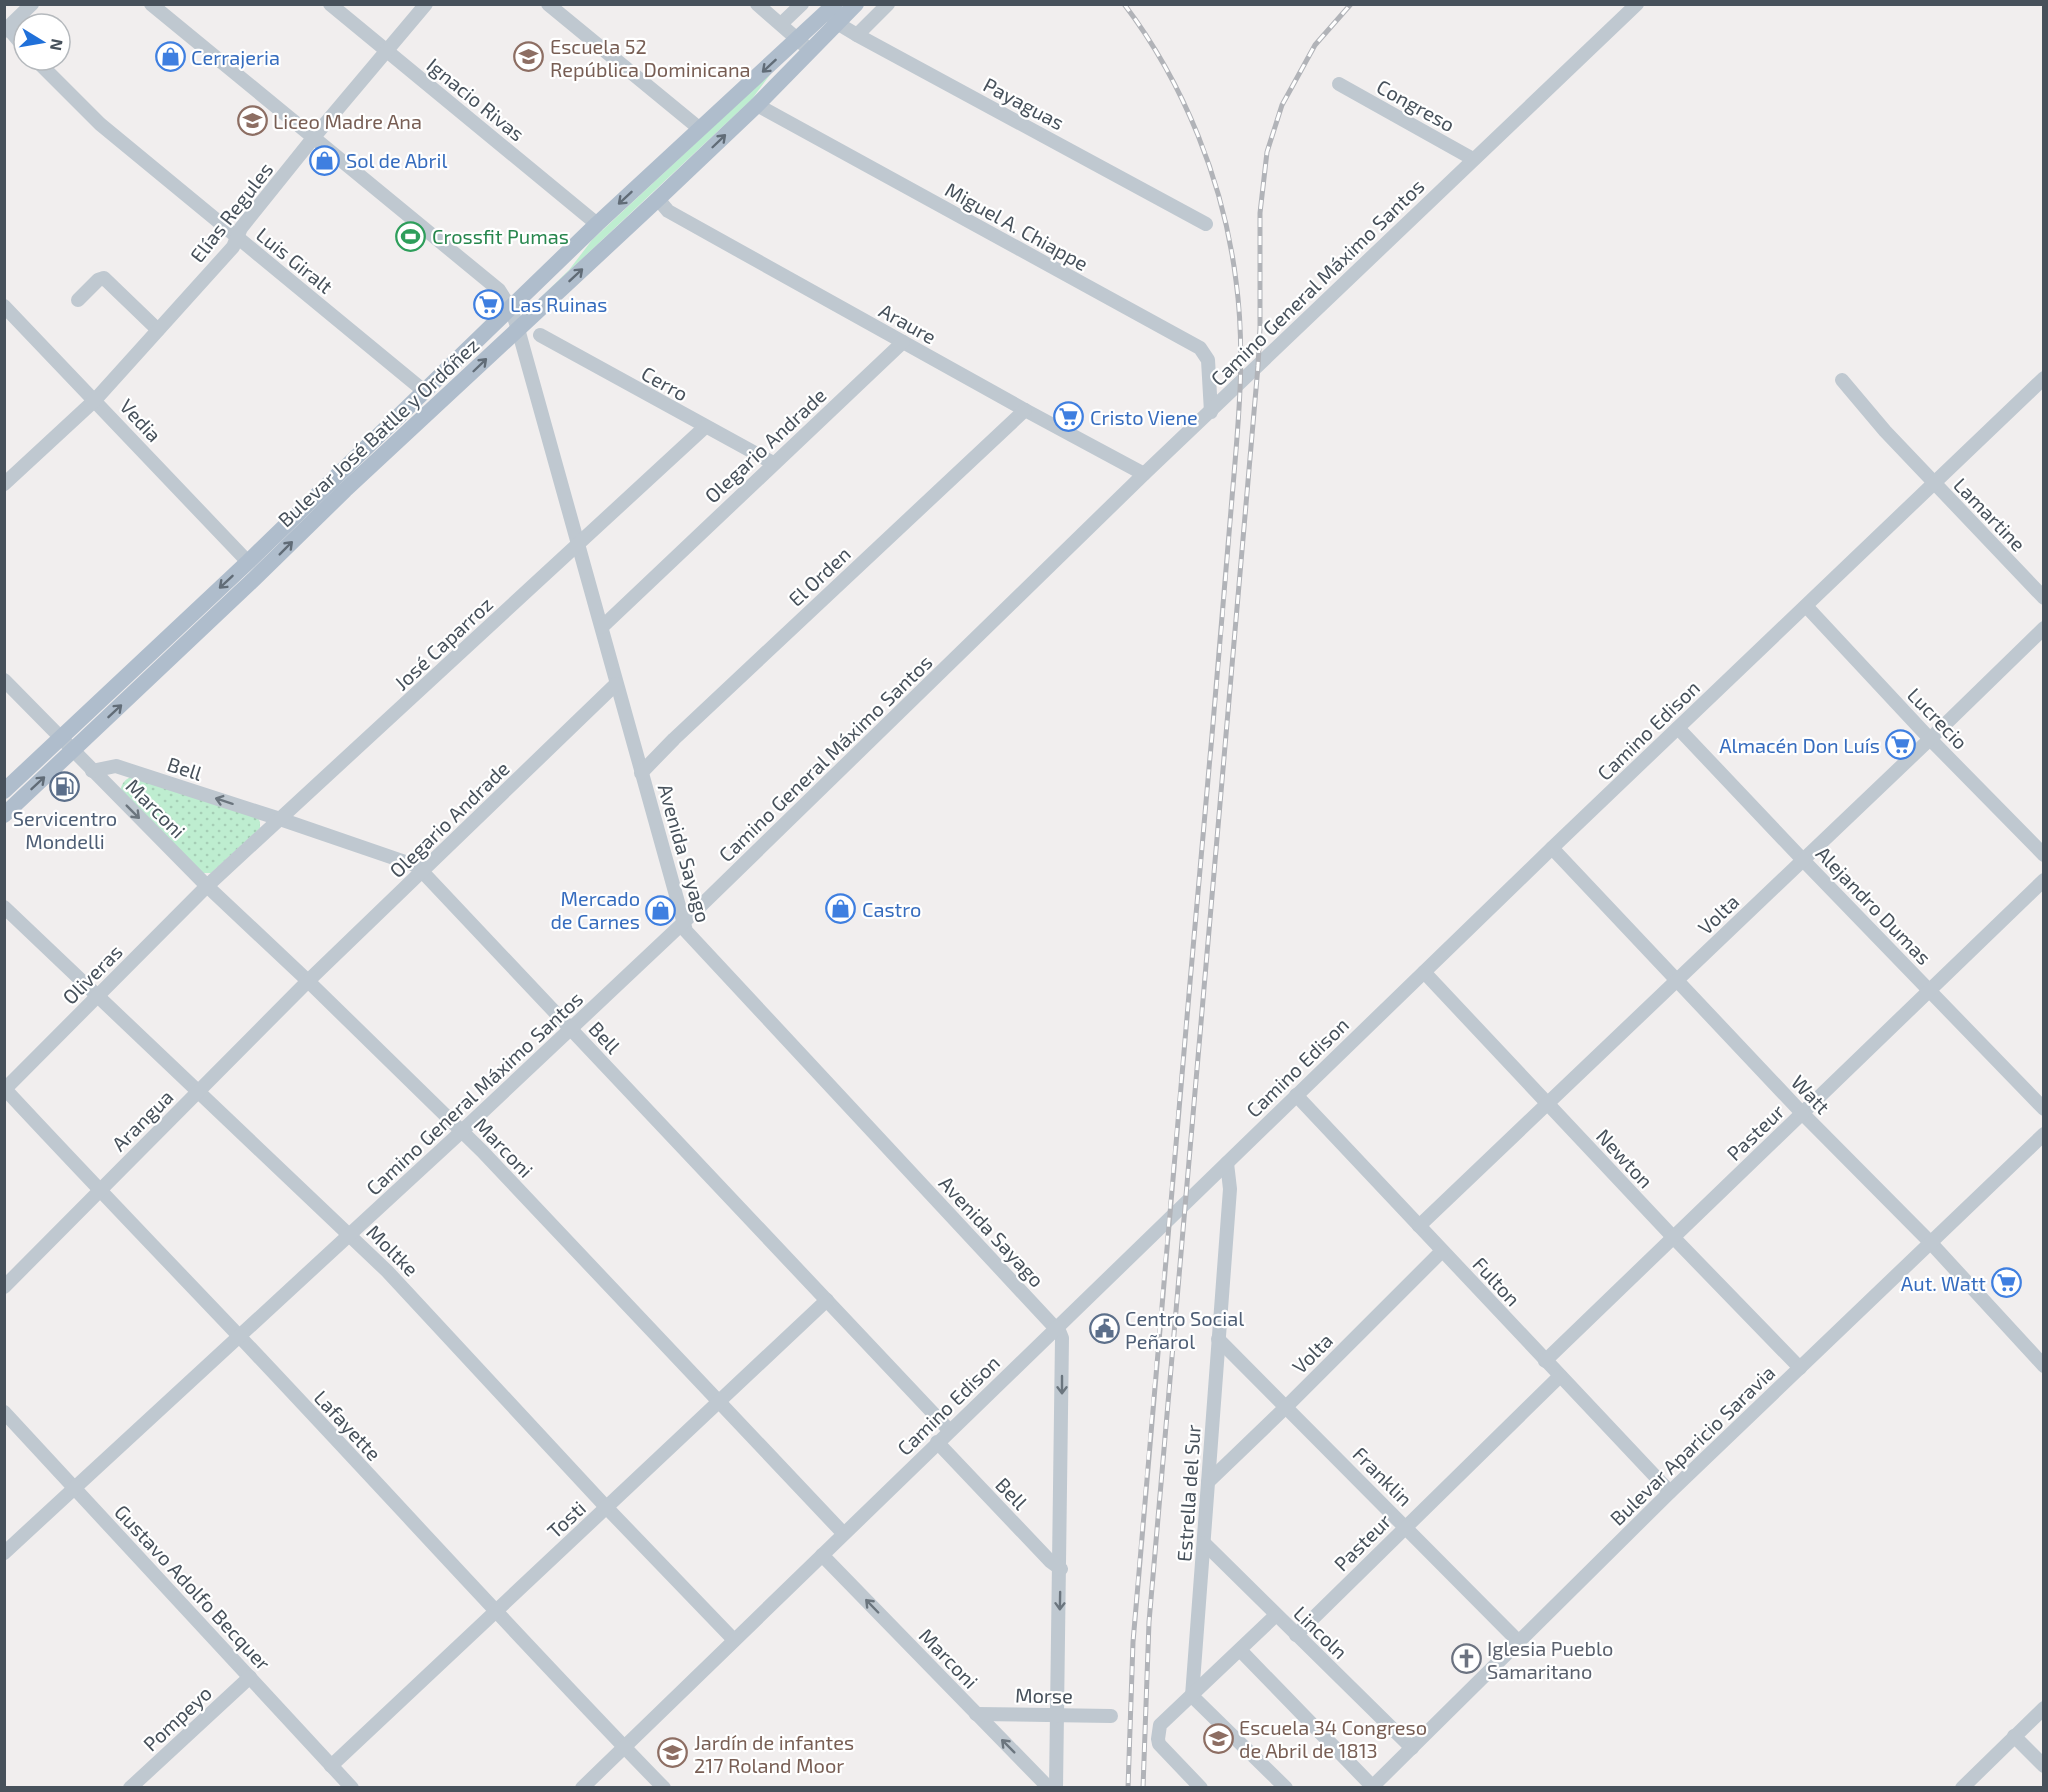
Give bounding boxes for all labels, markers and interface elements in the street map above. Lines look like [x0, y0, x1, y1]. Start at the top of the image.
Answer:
north arrow [12, 12, 72, 72]
place label: Escuela 52 República Dominicana [550, 34, 751, 81]
text: N [47, 37, 68, 52]
shop icon: Cerrajeria [154, 41, 186, 73]
school or university icon: Escuela 52 República Dominicana [513, 41, 545, 73]
place label: Cerrajeria [191, 45, 280, 69]
street label: Ignacio Rivas [422, 52, 530, 146]
one-way arrow [761, 59, 776, 73]
street label: Payaguas [980, 72, 1068, 134]
street label: Congreso [1373, 74, 1459, 136]
school or university icon: Liceo Madre Ana [236, 105, 268, 137]
place label: Liceo Madre Ana [273, 109, 422, 133]
one-way arrow [711, 134, 726, 149]
shop icon: Sol de Abril [309, 144, 341, 176]
place label: Sol de Abril [346, 148, 447, 172]
street label: Elías Regules [185, 157, 277, 267]
street label: Camino General Máximo Santos [1205, 174, 1429, 390]
street label: Miguel A. Chiappe [941, 177, 1093, 275]
one-way arrow [618, 191, 633, 205]
sports icon: Crossfit Pumas [395, 220, 427, 252]
street label: Luis Giralt [252, 222, 338, 298]
place label: Crossfit Pumas [432, 224, 569, 248]
one-way arrow [569, 268, 584, 282]
supermarket icon: Las Ruinas [473, 288, 505, 320]
place label: Las Ruinas [510, 292, 607, 316]
street label: Araure [875, 298, 941, 348]
street label: Bulevar José Batlle y Ordóñez [273, 333, 483, 531]
one-way arrow [472, 358, 487, 372]
street label: Cerro [638, 361, 692, 405]
street label: Olegario Andrade [699, 383, 831, 507]
street label: Vedia [115, 394, 167, 446]
supermarket icon: Cristo Viene [1053, 401, 1085, 433]
place label: Cristo Viene [1090, 405, 1198, 429]
street label: Lamartine [1949, 472, 2031, 556]
one-way arrow [279, 540, 294, 555]
street label: El Orden [783, 541, 855, 611]
one-way arrow [219, 575, 234, 589]
street label: José Caparroz [389, 591, 497, 695]
street label: Camino General Máximo Santos [713, 650, 937, 866]
street label: Camino Edison [1592, 675, 1704, 785]
street label: Lucrecio [1903, 682, 1973, 754]
one-way arrow [107, 704, 122, 718]
supermarket icon: Almacén Don Luís [1885, 729, 1917, 761]
place label: Almacén Don Luís [1719, 733, 1880, 757]
street label: Bell [165, 751, 205, 785]
street label: Olegario Andrade [384, 756, 514, 882]
fuel station icon: Servicentro Mondelli [49, 771, 81, 803]
street label: Marconi [121, 773, 191, 843]
one-way arrow [31, 776, 46, 790]
street label: Avenida Sayago [654, 781, 716, 925]
one-way arrow [215, 795, 234, 806]
one-way arrow [126, 805, 140, 820]
place label: Servicentro Mondelli [13, 806, 117, 853]
street label: Alejandro Dumas [1811, 841, 1937, 969]
place label: Mercado de Carnes [550, 886, 640, 933]
street label: Volta [1693, 889, 1743, 939]
shop icon: Castro [825, 893, 857, 925]
shop icon: Mercado de Carnes [645, 894, 677, 926]
place label: Castro [862, 897, 921, 921]
street label: Oliveras [57, 939, 127, 1009]
street label: Camino General Máximo Santos [361, 986, 587, 1200]
street label: Camino Edison [1241, 1012, 1353, 1122]
street label: Bell [584, 1016, 626, 1058]
street label: Watt [1787, 1069, 1836, 1119]
street label: Arangua [106, 1084, 178, 1156]
street label: Pasteur [1721, 1099, 1789, 1165]
street label: Marconi [470, 1112, 538, 1182]
street label: Newton [1592, 1124, 1658, 1192]
street label: Avenida Sayago [935, 1171, 1049, 1291]
street label: Moltke [362, 1219, 424, 1281]
street label: Fulton [1468, 1252, 1526, 1310]
supermarket icon: Aut. Watt [1991, 1267, 2023, 1299]
place label: Aut. Watt [1901, 1271, 1986, 1295]
place label: Centro Social Peñarol [1125, 1306, 1244, 1353]
public building icon: Centro Social Peñarol [1088, 1313, 1120, 1345]
street label: Volta [1287, 1328, 1337, 1378]
street label: Camino Edison [892, 1350, 1004, 1460]
street label: Bulevar Aparicio Saravia [1605, 1360, 1779, 1530]
one-way arrow [1056, 1374, 1068, 1394]
street label: Lafayette [310, 1385, 386, 1465]
street label: Estrella del Sur [1171, 1424, 1205, 1562]
street label: Franklin [1348, 1441, 1418, 1511]
street label: Bell [991, 1472, 1033, 1514]
street label: Tosti [542, 1495, 590, 1543]
street label: Gustavo Adolfo Becquer [110, 1499, 276, 1675]
street label: Pasteur [1329, 1509, 1395, 1575]
one-way arrow [1054, 1590, 1066, 1610]
one-way arrow [865, 1599, 879, 1614]
street label: Lincoln [1289, 1601, 1353, 1663]
street label: Marconi [915, 1623, 983, 1693]
place label: Iglesia Pueblo Samaritano [1487, 1636, 1613, 1683]
church icon: Iglesia Pueblo Samaritano [1450, 1643, 1482, 1675]
street label: Pompeyo [138, 1680, 216, 1756]
street label: Morse [1015, 1682, 1073, 1708]
place label: Escuela 34 Congreso de Abril de 1813 [1239, 1715, 1427, 1762]
school or university icon: Escuela 34 Congreso de Abril de 1813 [1202, 1723, 1234, 1755]
place label: Jardín de infantes 217 Roland Moor [694, 1730, 854, 1777]
school or university icon: Jardín de infantes 217 Roland Moor [657, 1737, 689, 1769]
one-way arrow [1000, 1738, 1015, 1753]

